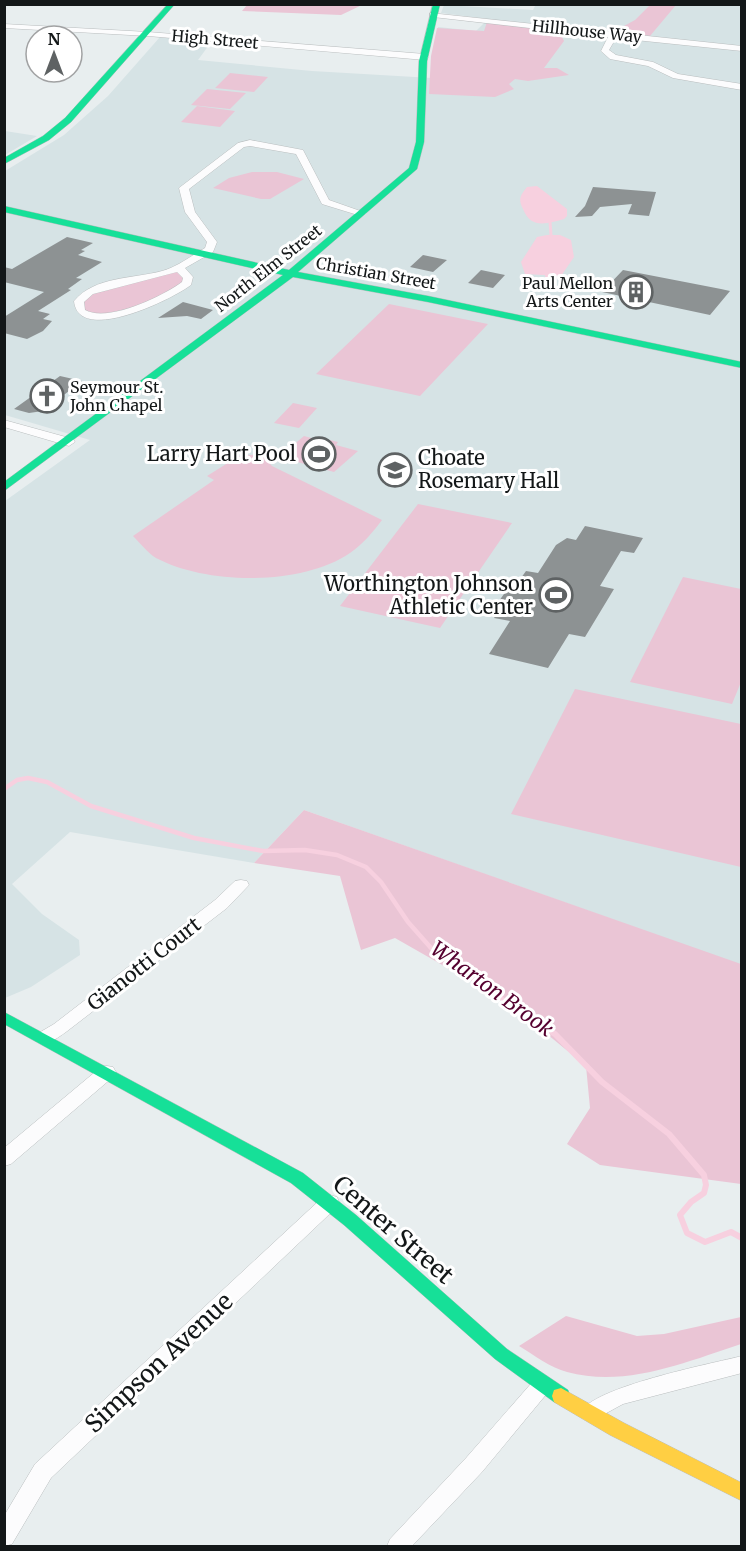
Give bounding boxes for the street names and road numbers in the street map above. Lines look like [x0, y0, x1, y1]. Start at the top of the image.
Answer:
street label: Hillhouse Way [531, 15, 644, 47]
street label: High Street [171, 25, 260, 53]
street label: North Elm Street [211, 220, 326, 316]
street label: Christian Street [314, 253, 438, 294]
street label: Gianotti Court [82, 911, 206, 1016]
street label: Center Street [327, 1169, 461, 1291]
street label: Simpson Avenue [78, 1286, 239, 1439]

